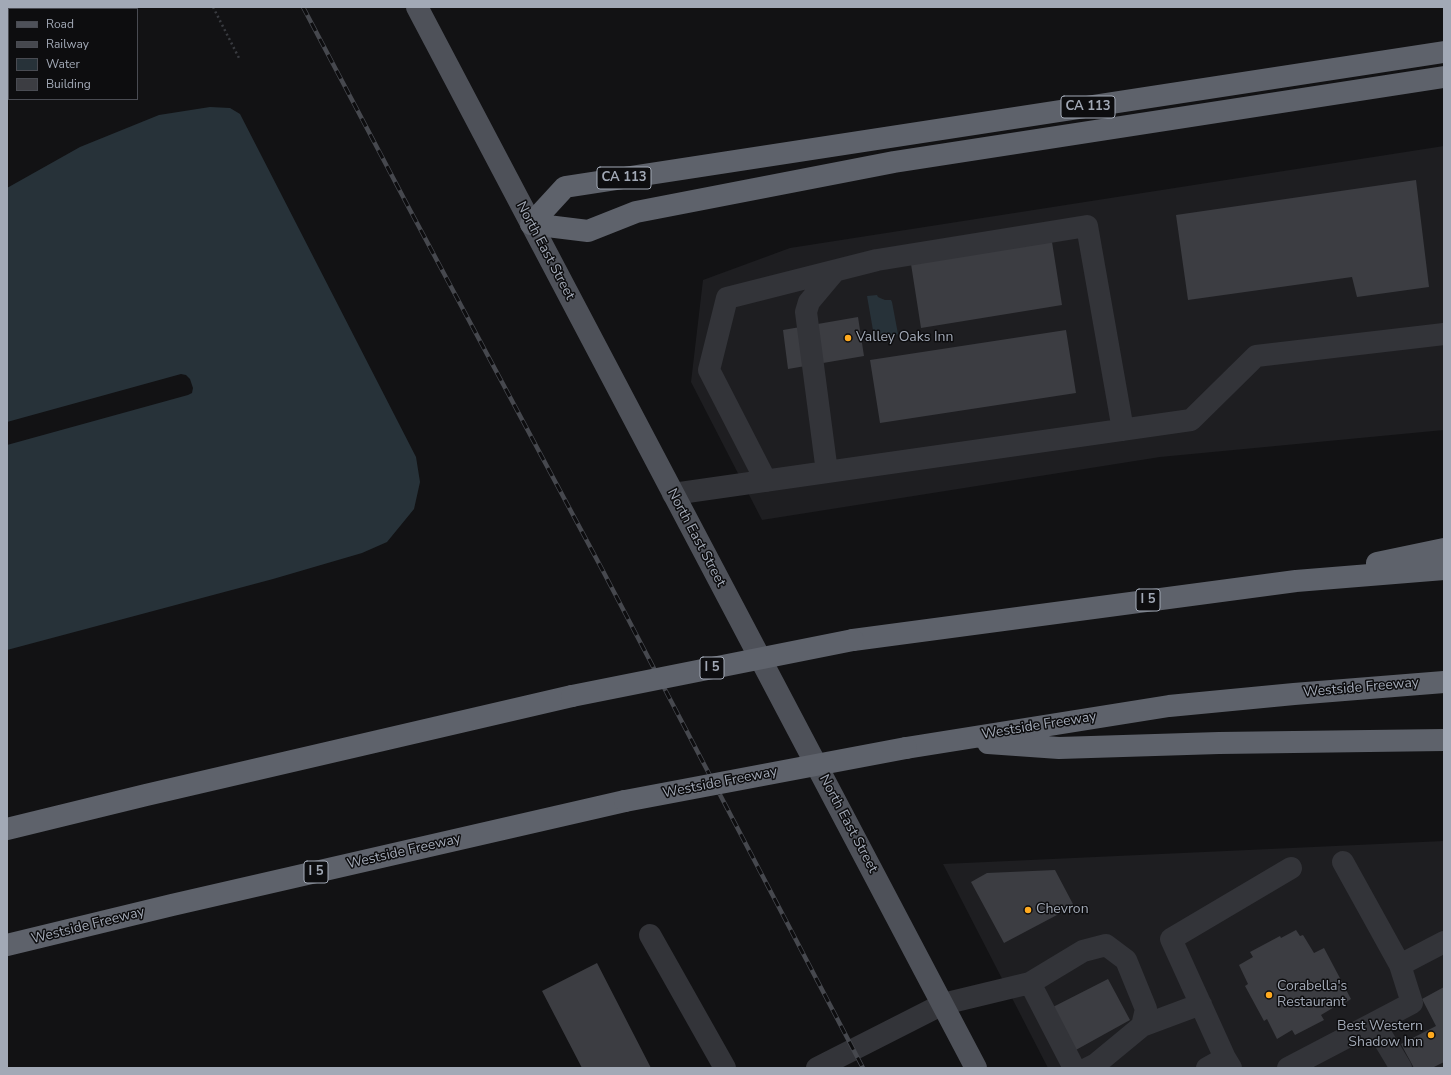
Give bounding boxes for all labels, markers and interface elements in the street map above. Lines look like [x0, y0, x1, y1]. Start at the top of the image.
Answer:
legend [8, 8, 138, 100]
text: Road [46, 16, 74, 32]
text: Railway [46, 36, 89, 52]
text: Water [46, 56, 80, 72]
text: Building [46, 76, 91, 92]
road number: CA 113 [1061, 96, 1115, 118]
road number: CA 113 [597, 167, 651, 189]
street label: North East Street [512, 199, 578, 303]
place label: Valley Oaks Inn [856, 330, 953, 346]
marker: Valley Oaks Inn [843, 333, 853, 343]
street label: North East Street [663, 486, 729, 590]
road number: I 5 [1136, 589, 1160, 611]
road number: I 5 [700, 657, 724, 679]
street label: Westside Freeway [1302, 675, 1420, 701]
street label: Westside Freeway [980, 709, 1098, 743]
street label: Westside Freeway [661, 764, 779, 802]
street label: North East Street [815, 772, 881, 876]
street label: Westside Freeway [345, 831, 463, 873]
road number: I 5 [304, 861, 328, 883]
place label: Chevron [1036, 902, 1089, 918]
street label: Westside Freeway [30, 904, 146, 948]
marker: Chevron [1023, 905, 1033, 915]
place label: Corabella's Restaurant [1277, 979, 1347, 1012]
marker: Corabella's Restaurant [1264, 990, 1274, 1000]
place label: Best Western Shadow Inn [1337, 1019, 1423, 1052]
marker: Best Western Shadow Inn [1426, 1030, 1436, 1040]

